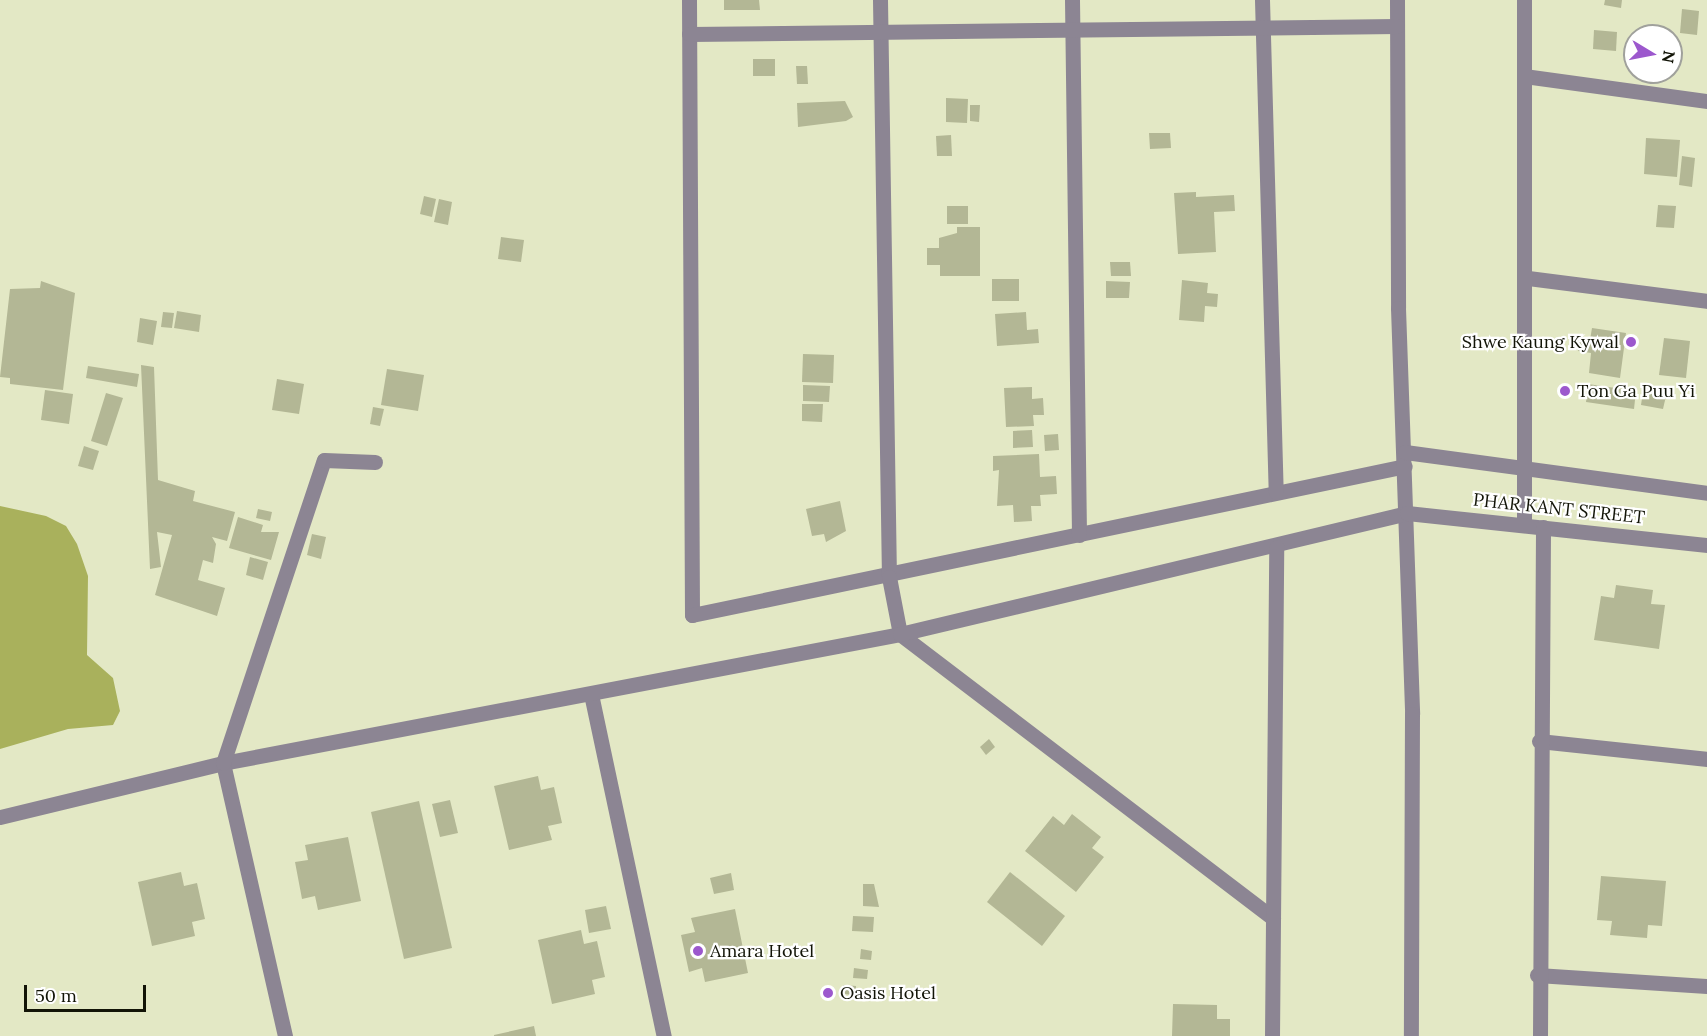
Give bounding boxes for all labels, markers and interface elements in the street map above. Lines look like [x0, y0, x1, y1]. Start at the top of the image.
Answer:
north arrow [1623, 24, 1683, 84]
text: N [1658, 49, 1680, 65]
place label: Shwe Kaung Kywal [1462, 331, 1619, 353]
marker: Shwe Kaung Kywal [1624, 335, 1638, 349]
place label: Ton Ga Puu Yi [1577, 380, 1695, 402]
marker: Ton Ga Puu Yi [1558, 384, 1572, 398]
street label: PHAR KANT STREET [1472, 489, 1646, 529]
place label: Amara Hotel [710, 940, 814, 962]
marker: Amara Hotel [691, 944, 705, 958]
scale bar [27, 973, 148, 1011]
place label: Oasis Hotel [840, 982, 936, 1004]
text: 50 m [35, 984, 77, 1007]
marker: Oasis Hotel [821, 986, 835, 1000]

